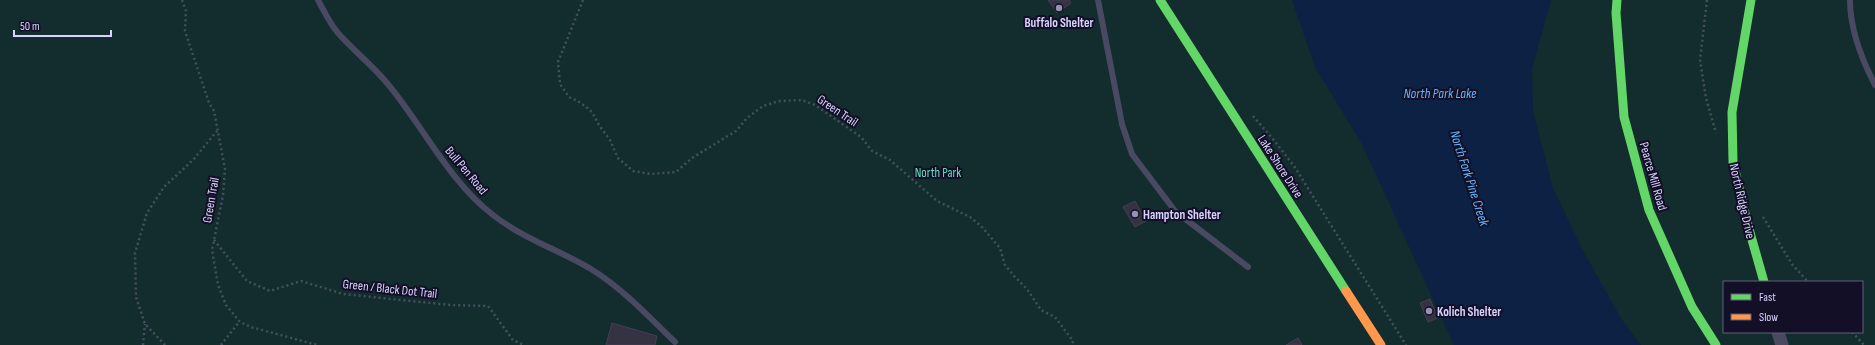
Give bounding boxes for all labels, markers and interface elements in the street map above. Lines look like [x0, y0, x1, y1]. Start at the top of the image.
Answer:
marker: Buffalo Shelter [1054, 3, 1064, 13]
scale bar [14, 12, 111, 38]
place label: Buffalo Shelter [1024, 15, 1094, 31]
text: 50 m [20, 19, 40, 34]
water label: North Park Lake [1404, 85, 1477, 102]
street label: Green Trail [814, 91, 861, 130]
water label: North Fork Pine Creek [1446, 128, 1493, 229]
street label: Lake Shore Drive [1254, 132, 1306, 201]
street label: Pearce Mill Road [1636, 140, 1670, 212]
street label: Bull Pen Road [441, 143, 491, 198]
street label: North Ridge Drive [1726, 162, 1758, 240]
park label: North Park [915, 165, 961, 181]
street label: Green Trail [199, 176, 223, 224]
place label: Hampton Shelter [1143, 207, 1221, 223]
marker: Hampton Shelter [1130, 209, 1140, 219]
street label: Green / Black Dot Trail [342, 276, 438, 302]
legend [1723, 281, 1863, 333]
text: Fast [1759, 290, 1776, 305]
place label: Kolich Shelter [1437, 304, 1501, 320]
marker: Kolich Shelter [1424, 306, 1434, 316]
text: Slow [1759, 310, 1778, 325]

